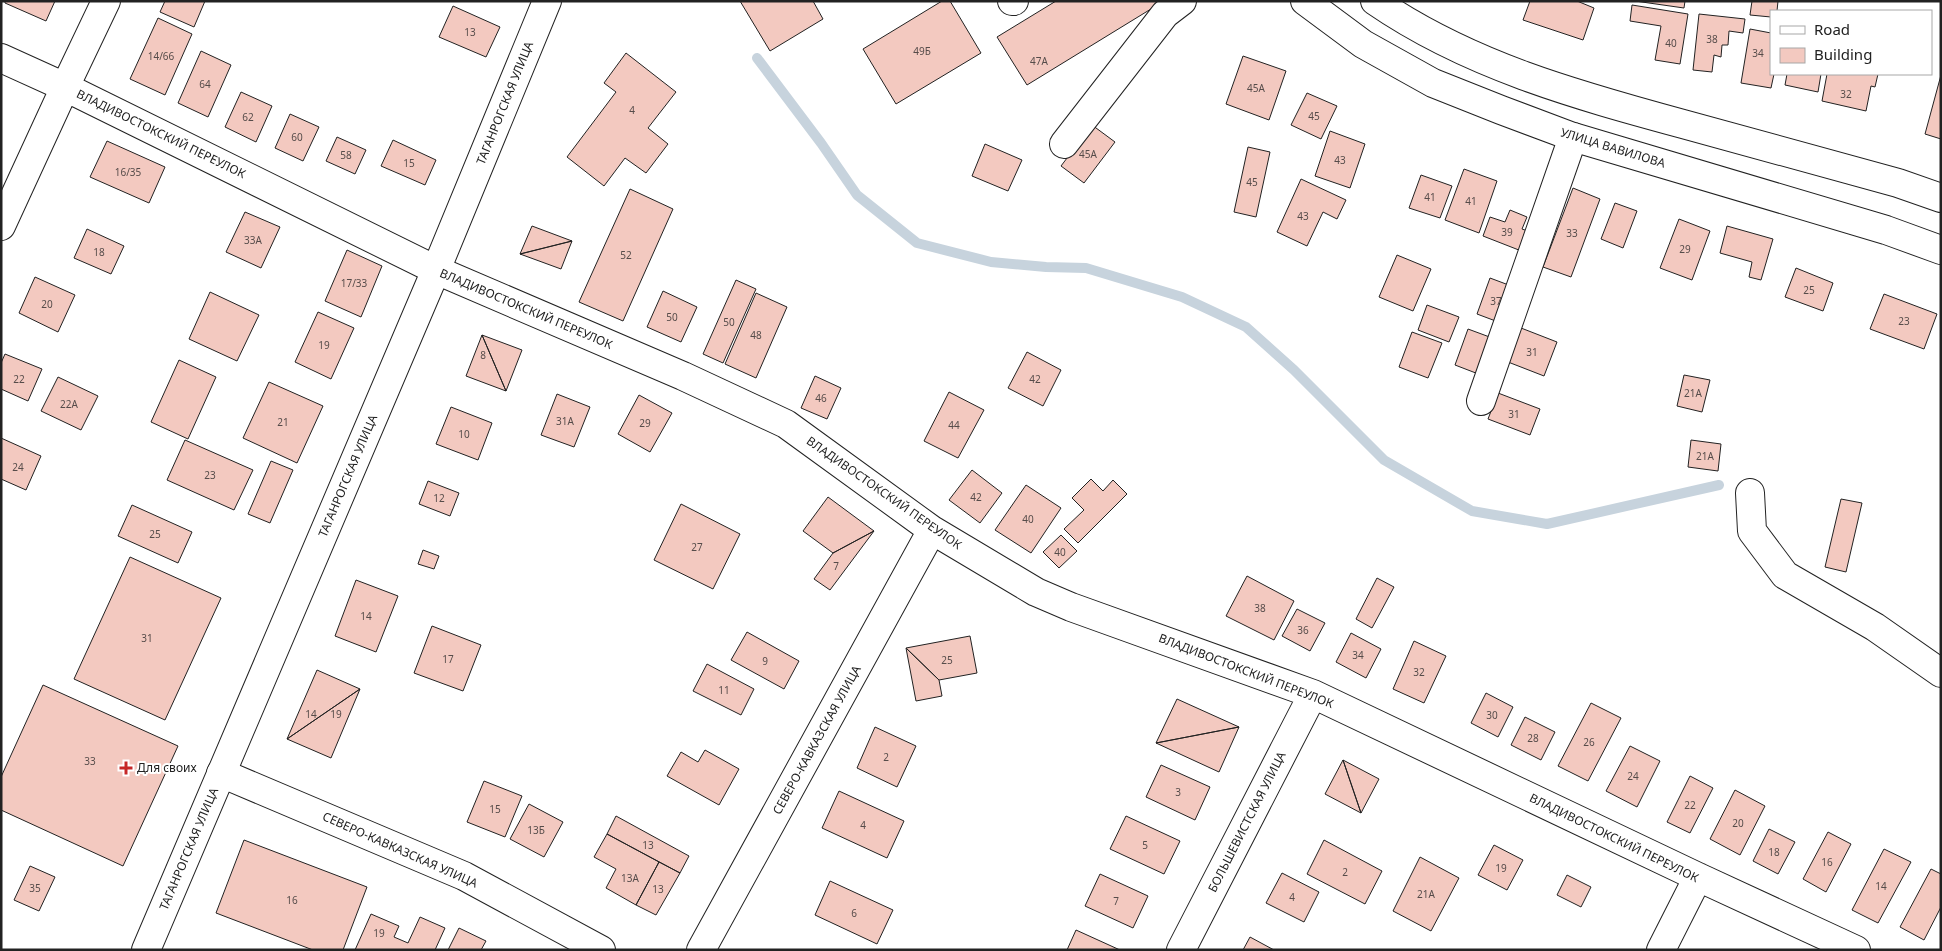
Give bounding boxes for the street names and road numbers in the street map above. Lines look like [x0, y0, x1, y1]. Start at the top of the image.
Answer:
street label: ТАГАНРОГСКАЯ УЛИЦА [472, 38, 537, 167]
street label: ВЛАДИВОСТОКСКИЙ ПЕРЕУЛОК [74, 85, 249, 182]
street label: УЛИЦА ВАВИЛОВА [1559, 124, 1668, 172]
street label: ВЛАДИВОСТОКСКИЙ ПЕРЕУЛОК [437, 264, 616, 353]
street label: ТАГАНРОГСКАЯ УЛИЦА [314, 412, 381, 540]
street label: ВЛАДИВОСТОКСКИЙ ПЕРЕУЛОК [803, 432, 966, 553]
street label: ВЛАДИВОСТОКСКИЙ ПЕРЕУЛОК [1156, 629, 1337, 712]
street label: СЕВЕРО-КАВКАЗСКАЯ УЛИЦА [768, 662, 865, 817]
street label: БОЛЬШЕВИСТСКАЯ УЛИЦА [1204, 748, 1290, 895]
street label: ТАГАНРОГСКАЯ УЛИЦА [155, 785, 222, 913]
street label: ВЛАДИВОСТОКСКИЙ ПЕРЕУЛОК [1527, 789, 1702, 886]
street label: СЕВЕРО-КАВКАЗСКАЯ УЛИЦА [320, 808, 481, 892]

